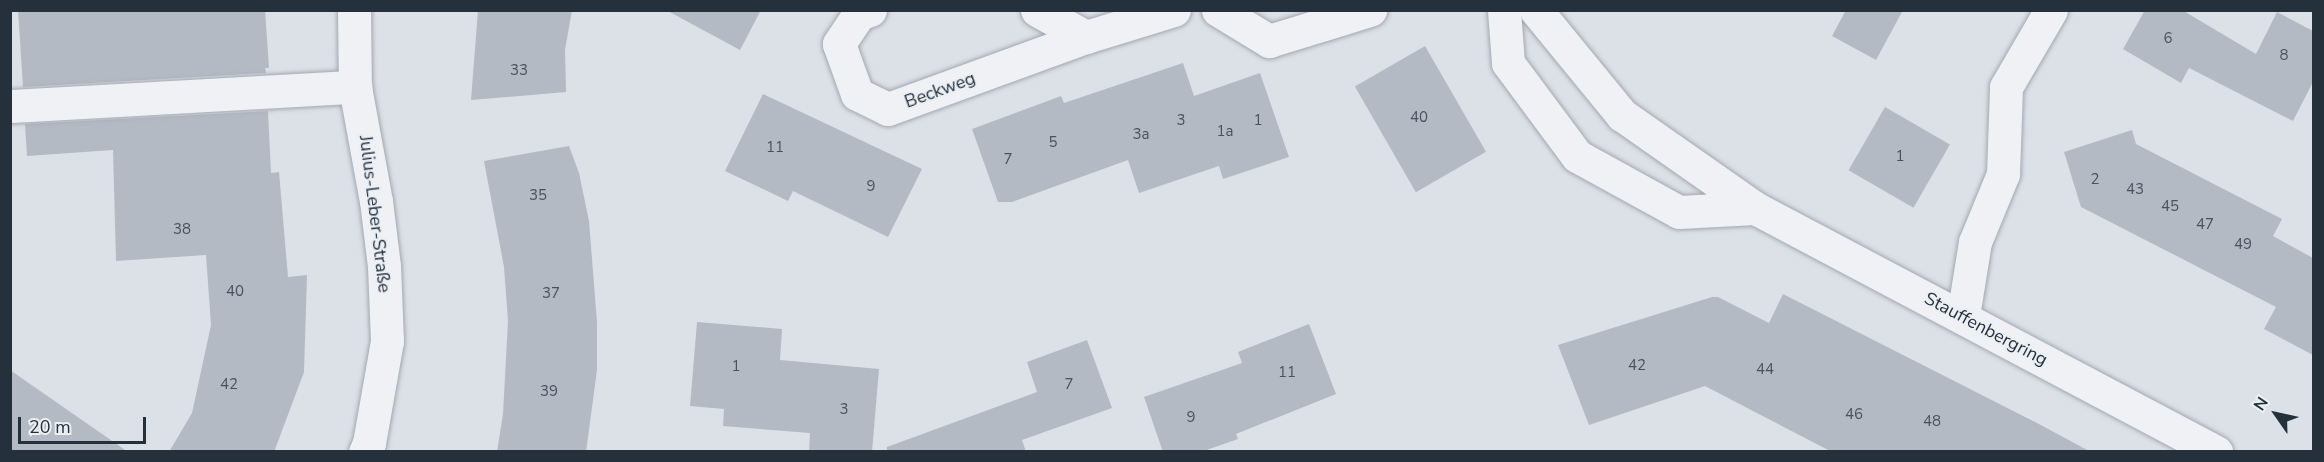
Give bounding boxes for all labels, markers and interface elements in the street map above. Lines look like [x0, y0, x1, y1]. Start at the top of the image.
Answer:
house number: 6 [2164, 30, 2172, 48]
house number: 8 [2280, 47, 2288, 65]
house number: 33 [510, 62, 528, 80]
street label: Beckweg [902, 67, 978, 113]
house number: 40 [1410, 109, 1428, 127]
house number: 3 [1177, 112, 1185, 130]
house number: 1 [1254, 112, 1262, 130]
house number: 1a [1217, 123, 1233, 141]
house number: 3a [1133, 126, 1149, 144]
street label: Julius-Leber-Straße [355, 134, 395, 294]
house number: 5 [1049, 134, 1057, 152]
house number: 11 [766, 139, 784, 157]
house number: 1 [1896, 148, 1904, 166]
house number: 7 [1004, 151, 1012, 169]
house number: 2 [2091, 171, 2099, 189]
house number: 9 [867, 178, 875, 196]
house number: 43 [2126, 181, 2144, 199]
house number: 35 [529, 187, 547, 205]
house number: 45 [2161, 198, 2179, 216]
house number: 47 [2196, 216, 2214, 234]
house number: 38 [173, 221, 191, 239]
house number: 49 [2234, 236, 2252, 254]
house number: 40 [226, 283, 244, 301]
house number: 37 [542, 285, 560, 303]
street label: Stauffenbergring [1921, 287, 2051, 371]
house number: 42 [1628, 357, 1646, 375]
house number: 1 [732, 358, 740, 376]
house number: 44 [1756, 361, 1774, 379]
house number: 11 [1278, 364, 1296, 382]
house number: 42 [220, 376, 238, 394]
house number: 7 [1065, 376, 1073, 394]
house number: 39 [540, 383, 558, 401]
north arrow [2246, 384, 2306, 444]
text: N [2249, 393, 2274, 415]
house number: 3 [840, 401, 848, 419]
scale bar [21, 405, 148, 443]
house number: 46 [1845, 406, 1863, 424]
house number: 9 [1187, 409, 1195, 427]
house number: 48 [1923, 413, 1941, 431]
text: 20 m [29, 415, 71, 439]

